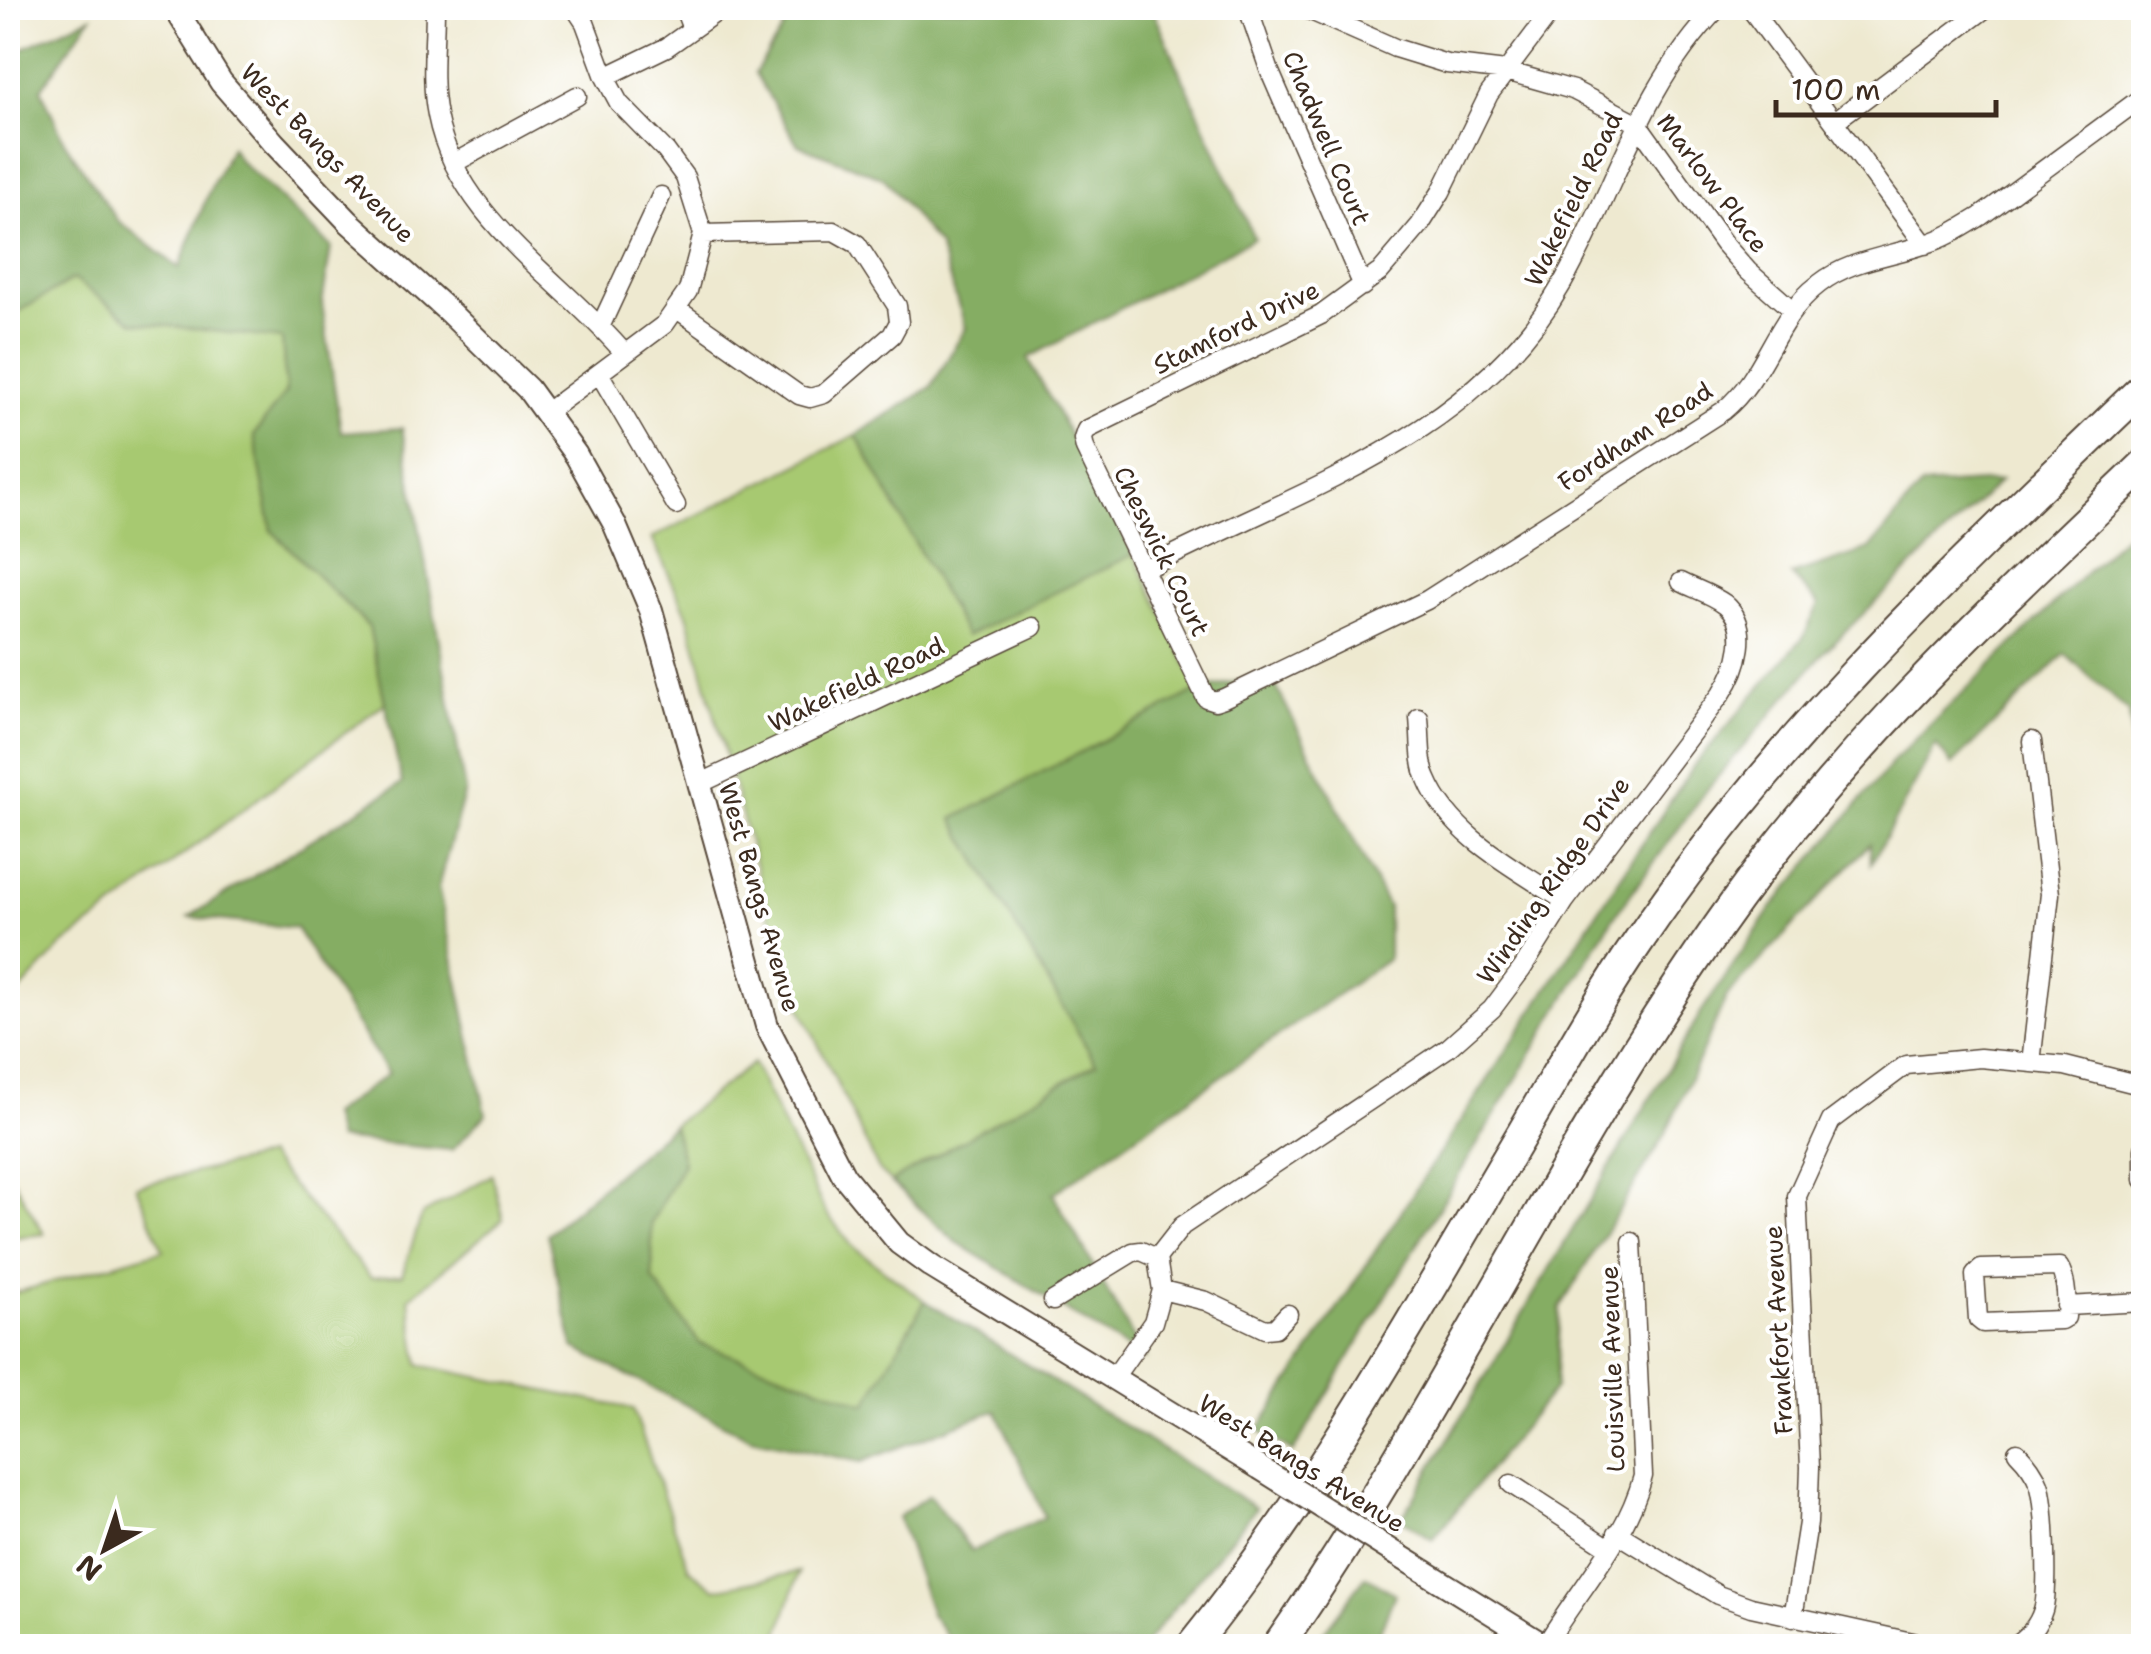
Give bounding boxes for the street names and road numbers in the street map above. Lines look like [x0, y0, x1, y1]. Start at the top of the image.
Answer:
street label: Chadwell Court [1275, 46, 1379, 230]
street label: West Bangs Avenue [233, 56, 423, 250]
street label: Wakefield Road [1516, 106, 1630, 292]
street label: Marlow Place [1649, 106, 1777, 260]
street label: Stamford Drive [1147, 272, 1325, 382]
street label: Fordham Road [1551, 373, 1719, 499]
street label: Cheswick Court [1106, 460, 1218, 642]
street label: Wakefield Road [762, 628, 950, 740]
street label: Winding Ridge Drive [1469, 769, 1637, 991]
street label: West Bangs Avenue [711, 778, 809, 1016]
street label: Frankfort Avenue [1756, 1224, 1800, 1436]
street label: Louisville Avenue [1591, 1265, 1633, 1473]
street label: West Bangs Avenue [1192, 1386, 1412, 1540]

